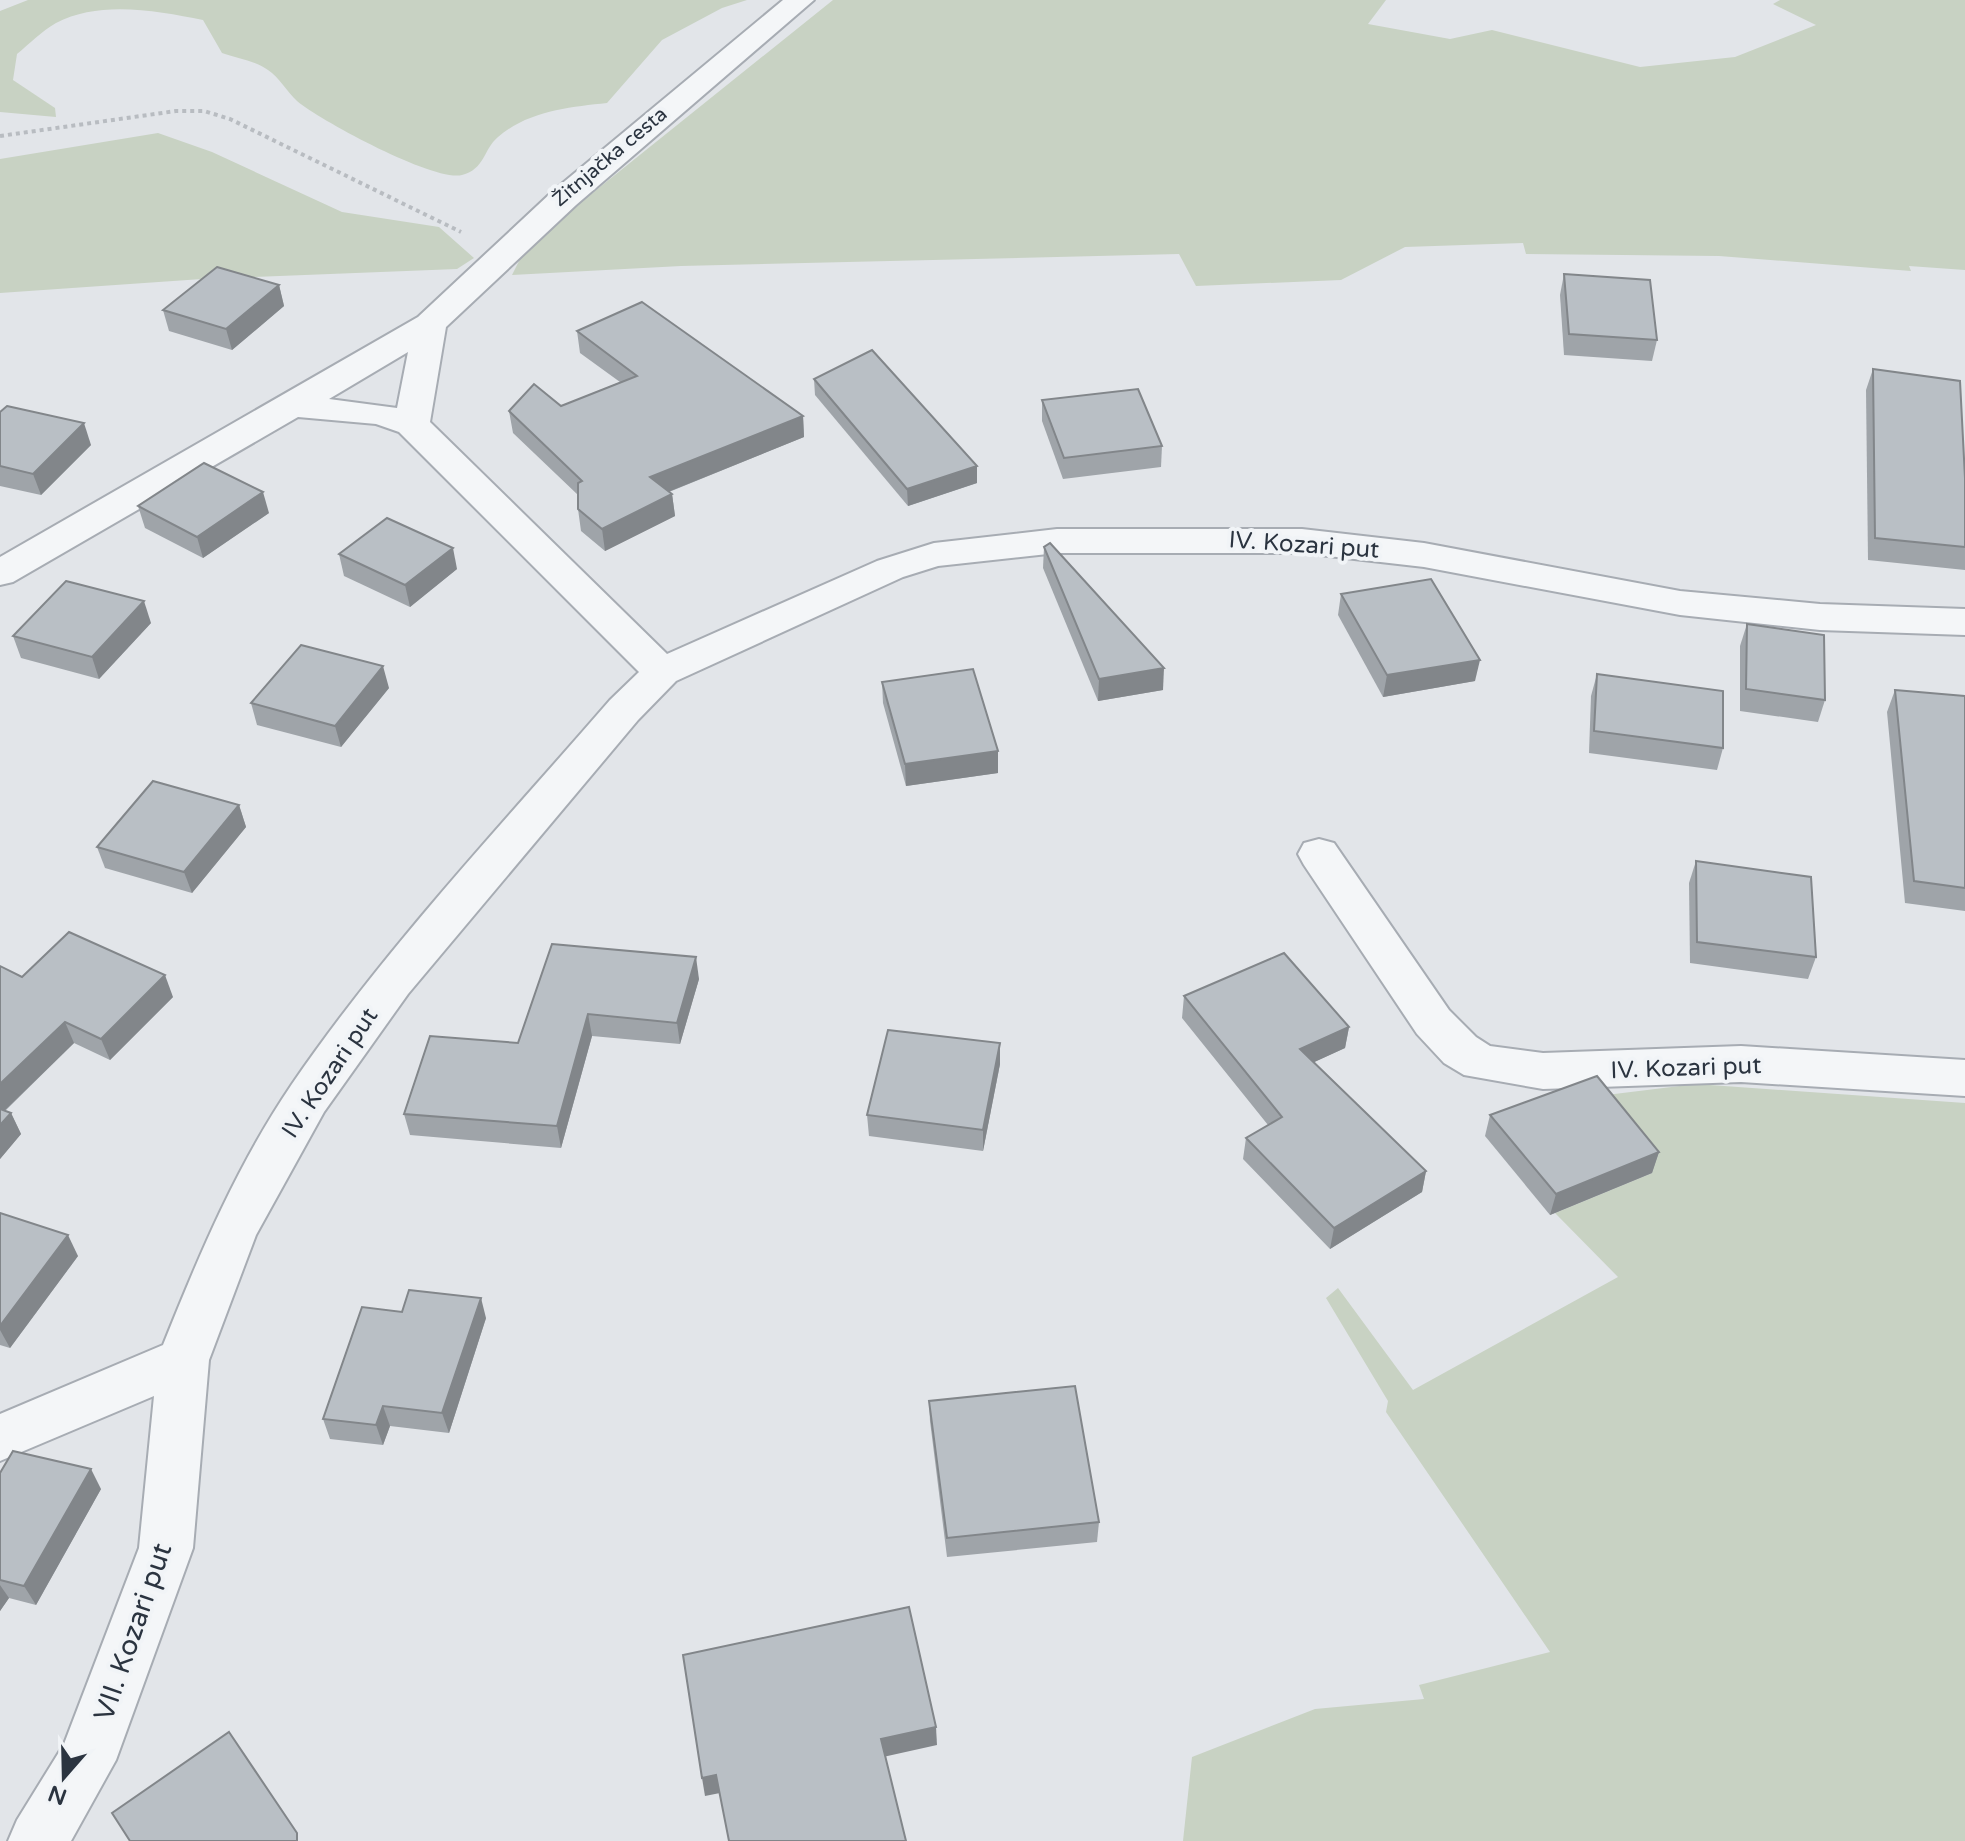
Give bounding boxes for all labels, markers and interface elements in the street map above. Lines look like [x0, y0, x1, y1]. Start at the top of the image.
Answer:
street label: Žitnjačka cesta [547, 101, 672, 212]
street label: IV. Kozari put [1228, 525, 1380, 565]
street label: IV. Kozari put [276, 1002, 384, 1144]
street label: IV. Kozari put [1610, 1051, 1762, 1085]
street label: VII. Kozari put [87, 1538, 179, 1725]
north arrow [24, 1737, 104, 1817]
text: N [45, 1780, 70, 1810]

